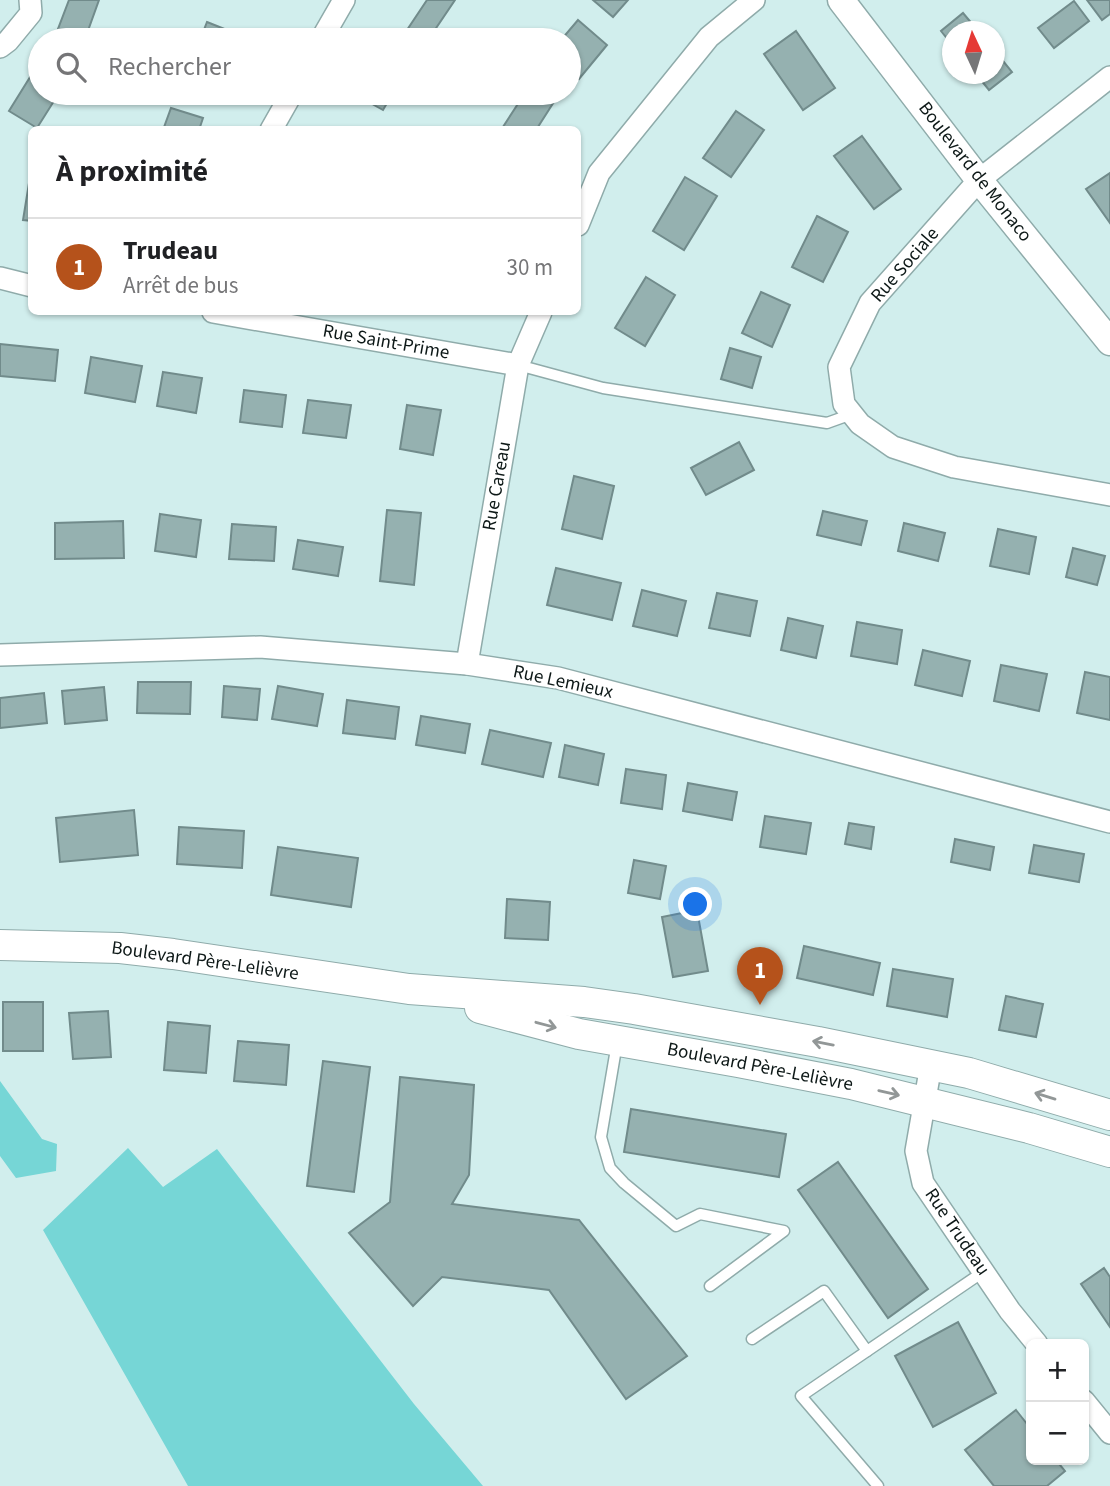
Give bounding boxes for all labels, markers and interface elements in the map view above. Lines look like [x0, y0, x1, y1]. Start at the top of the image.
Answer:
north arrow [942, 21, 1005, 84]
search box [28, 28, 581, 105]
icon: search [52, 48, 90, 86]
text: Rechercher [108, 48, 231, 85]
street label: Boulevard de Monaco [912, 96, 1038, 248]
text: À proximité [56, 150, 208, 193]
street label: Rue Sociale [865, 221, 945, 309]
text: Trudeau [123, 232, 218, 269]
text: 1 [73, 251, 85, 284]
text: 30 m [506, 251, 553, 284]
text: Arrêt de bus [123, 269, 238, 302]
street label: Rue Saint-Prime [321, 318, 451, 366]
street label: Rue Careau [476, 439, 518, 533]
street label: Rue Lemieux [511, 658, 616, 706]
your location [678, 887, 712, 921]
street label: Boulevard Père-Lelièvre [110, 934, 300, 988]
pin: 1 [737, 947, 783, 1005]
one-way arrow [534, 1019, 557, 1032]
street label: Boulevard Père-Lelièvre [665, 1036, 855, 1098]
one-way arrow [812, 1036, 835, 1050]
one-way arrow [877, 1087, 900, 1100]
one-way arrow [1034, 1088, 1056, 1101]
street label: Rue Trudeau [918, 1183, 996, 1281]
map controls [1026, 1339, 1089, 1465]
button: + [1026, 1339, 1089, 1402]
button: − [1026, 1402, 1089, 1465]

